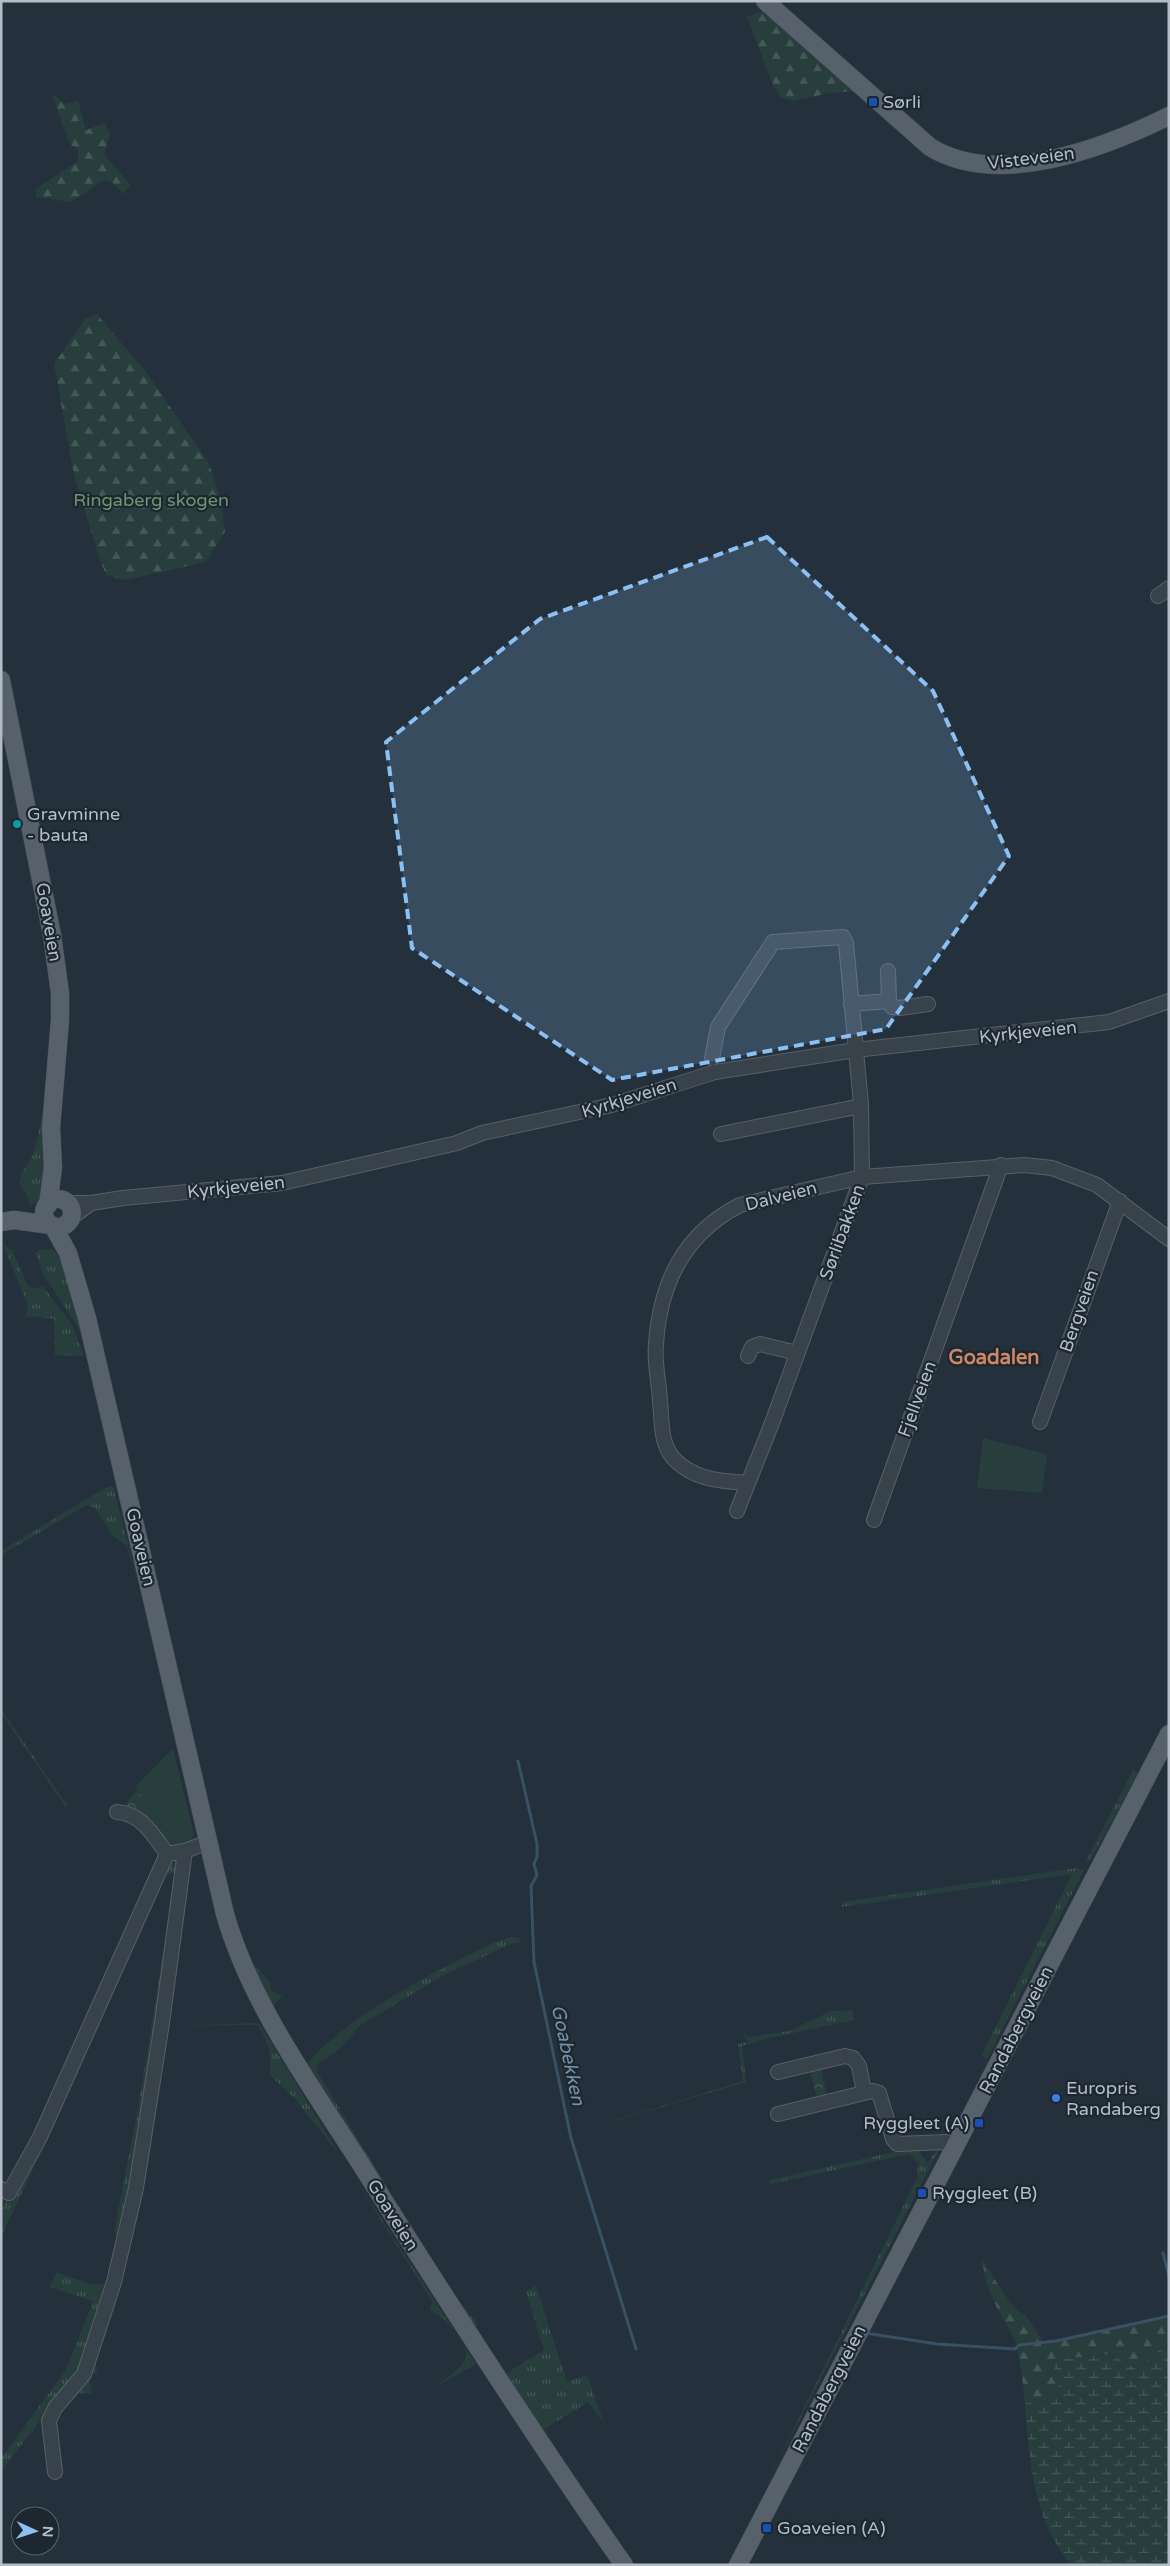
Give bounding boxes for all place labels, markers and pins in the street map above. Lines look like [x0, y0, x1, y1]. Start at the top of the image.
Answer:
place label: Sørli [883, 91, 921, 113]
marker: Sørli [867, 96, 879, 108]
place label: Gravminne - bauta [27, 803, 120, 846]
marker: Gravminne - bauta [11, 818, 23, 830]
place label: Europris Randaberg [1066, 2077, 1161, 2120]
marker: Europris Randaberg [1050, 2092, 1062, 2104]
place label: Ryggleet (A) [863, 2112, 969, 2134]
marker: Ryggleet (A) [973, 2117, 985, 2129]
place label: Ryggleet (B) [932, 2182, 1037, 2204]
marker: Ryggleet (B) [916, 2187, 928, 2199]
place label: Goaveien (A) [777, 2517, 886, 2539]
marker: Goaveien (A) [761, 2522, 773, 2534]

